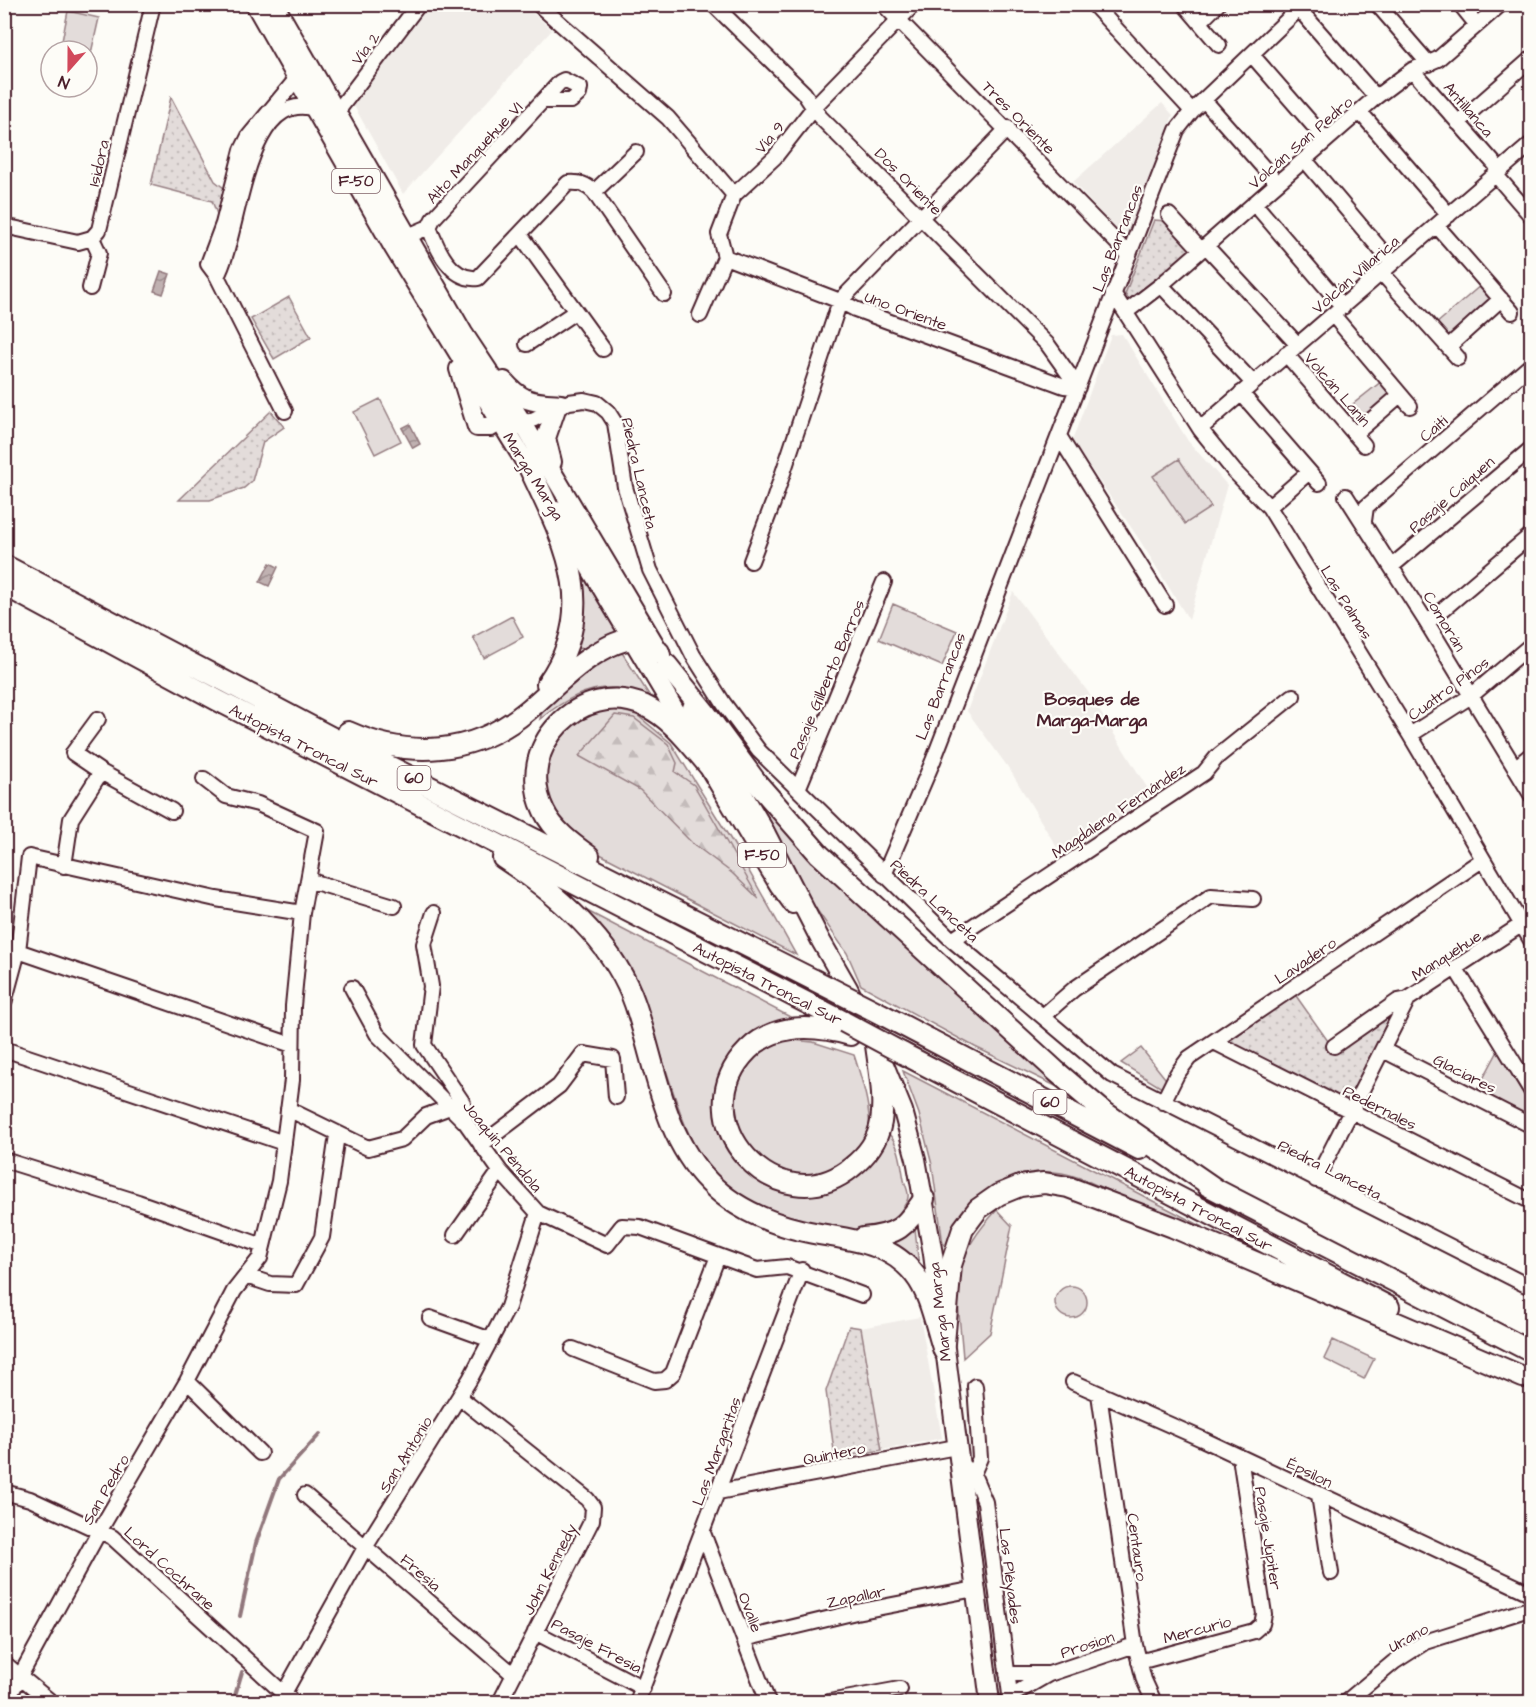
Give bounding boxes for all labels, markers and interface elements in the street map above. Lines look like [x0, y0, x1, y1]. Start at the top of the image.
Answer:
street label: Vía 2 [346, 28, 385, 70]
north arrow [39, 39, 99, 99]
text: N [55, 70, 73, 94]
street label: Tres Oriente [977, 76, 1060, 160]
street label: Antillanca [1438, 77, 1498, 142]
street label: Volcán San Pedro [1244, 91, 1358, 194]
street label: Alto Manquehue VI [421, 97, 528, 209]
street label: Vía 9 [750, 117, 790, 159]
street label: Isidora [83, 138, 115, 189]
street label: Dos Oriente [870, 143, 947, 221]
road number: F-50 [332, 169, 380, 193]
street label: Las Barrancas [1087, 182, 1148, 295]
street label: Volcán Villarica [1307, 231, 1404, 319]
street label: Uno Oriente [861, 286, 950, 336]
street label: Volcán Lanín [1299, 348, 1376, 432]
street label: Caiti [1415, 410, 1453, 447]
street label: Piedra Lanceta [616, 415, 663, 531]
street label: Marga Marga [497, 428, 569, 525]
street label: Pasaje Caiquen [1404, 451, 1499, 538]
street label: Las Palmas [1315, 561, 1378, 644]
street label: Comorán [1418, 587, 1471, 656]
street label: Pasaje Gilberto Barros [783, 596, 870, 762]
street label: Las Barrancas [910, 630, 971, 743]
street label: Cuatro Pinos [1403, 652, 1494, 726]
district label: Bosques de Marga-Marga [1037, 687, 1148, 734]
street label: Autopista Troncal Sur [225, 699, 382, 793]
street label: Magdalena Fernández [1047, 758, 1190, 865]
road number: 60 [398, 766, 430, 790]
road number: F-50 [738, 843, 786, 867]
street label: Piedra Lanceta [885, 854, 983, 947]
street label: Manquehue [1407, 925, 1486, 987]
street label: Lavadero [1270, 932, 1341, 990]
street label: Autopista Troncal Sur [689, 937, 846, 1031]
street label: Glaciares [1429, 1049, 1500, 1099]
street label: Pedernales [1339, 1080, 1420, 1136]
road number: 60 [1034, 1090, 1066, 1114]
street label: Joaquín Péndola [457, 1096, 547, 1197]
street label: Piedra Lanceta [1274, 1134, 1385, 1205]
street label: Autopista Troncal Sur [1121, 1161, 1276, 1257]
street label: Marga Marga [923, 1261, 958, 1363]
street label: Las Margaritas [687, 1394, 748, 1509]
street label: San Antonio [374, 1412, 438, 1497]
street label: Quintero [801, 1437, 867, 1471]
street label: San Pedro [77, 1450, 135, 1529]
street label: Épsilon [1283, 1452, 1336, 1493]
street label: Pasaje Júpiter [1249, 1485, 1287, 1592]
street label: Centauro [1121, 1512, 1153, 1583]
street label: John Kennedy [517, 1520, 583, 1619]
street label: Lord Cochrane [119, 1522, 220, 1616]
street label: Las Pléyades [992, 1527, 1027, 1626]
street label: Fresia [395, 1549, 445, 1597]
street label: Zapallar [825, 1580, 888, 1614]
street label: Ovalle [732, 1589, 768, 1636]
street label: Mercurio [1161, 1610, 1234, 1650]
street label: Pasaje Fresia [547, 1613, 646, 1679]
street label: Urano [1384, 1618, 1433, 1658]
street label: Prosion [1058, 1626, 1117, 1664]

